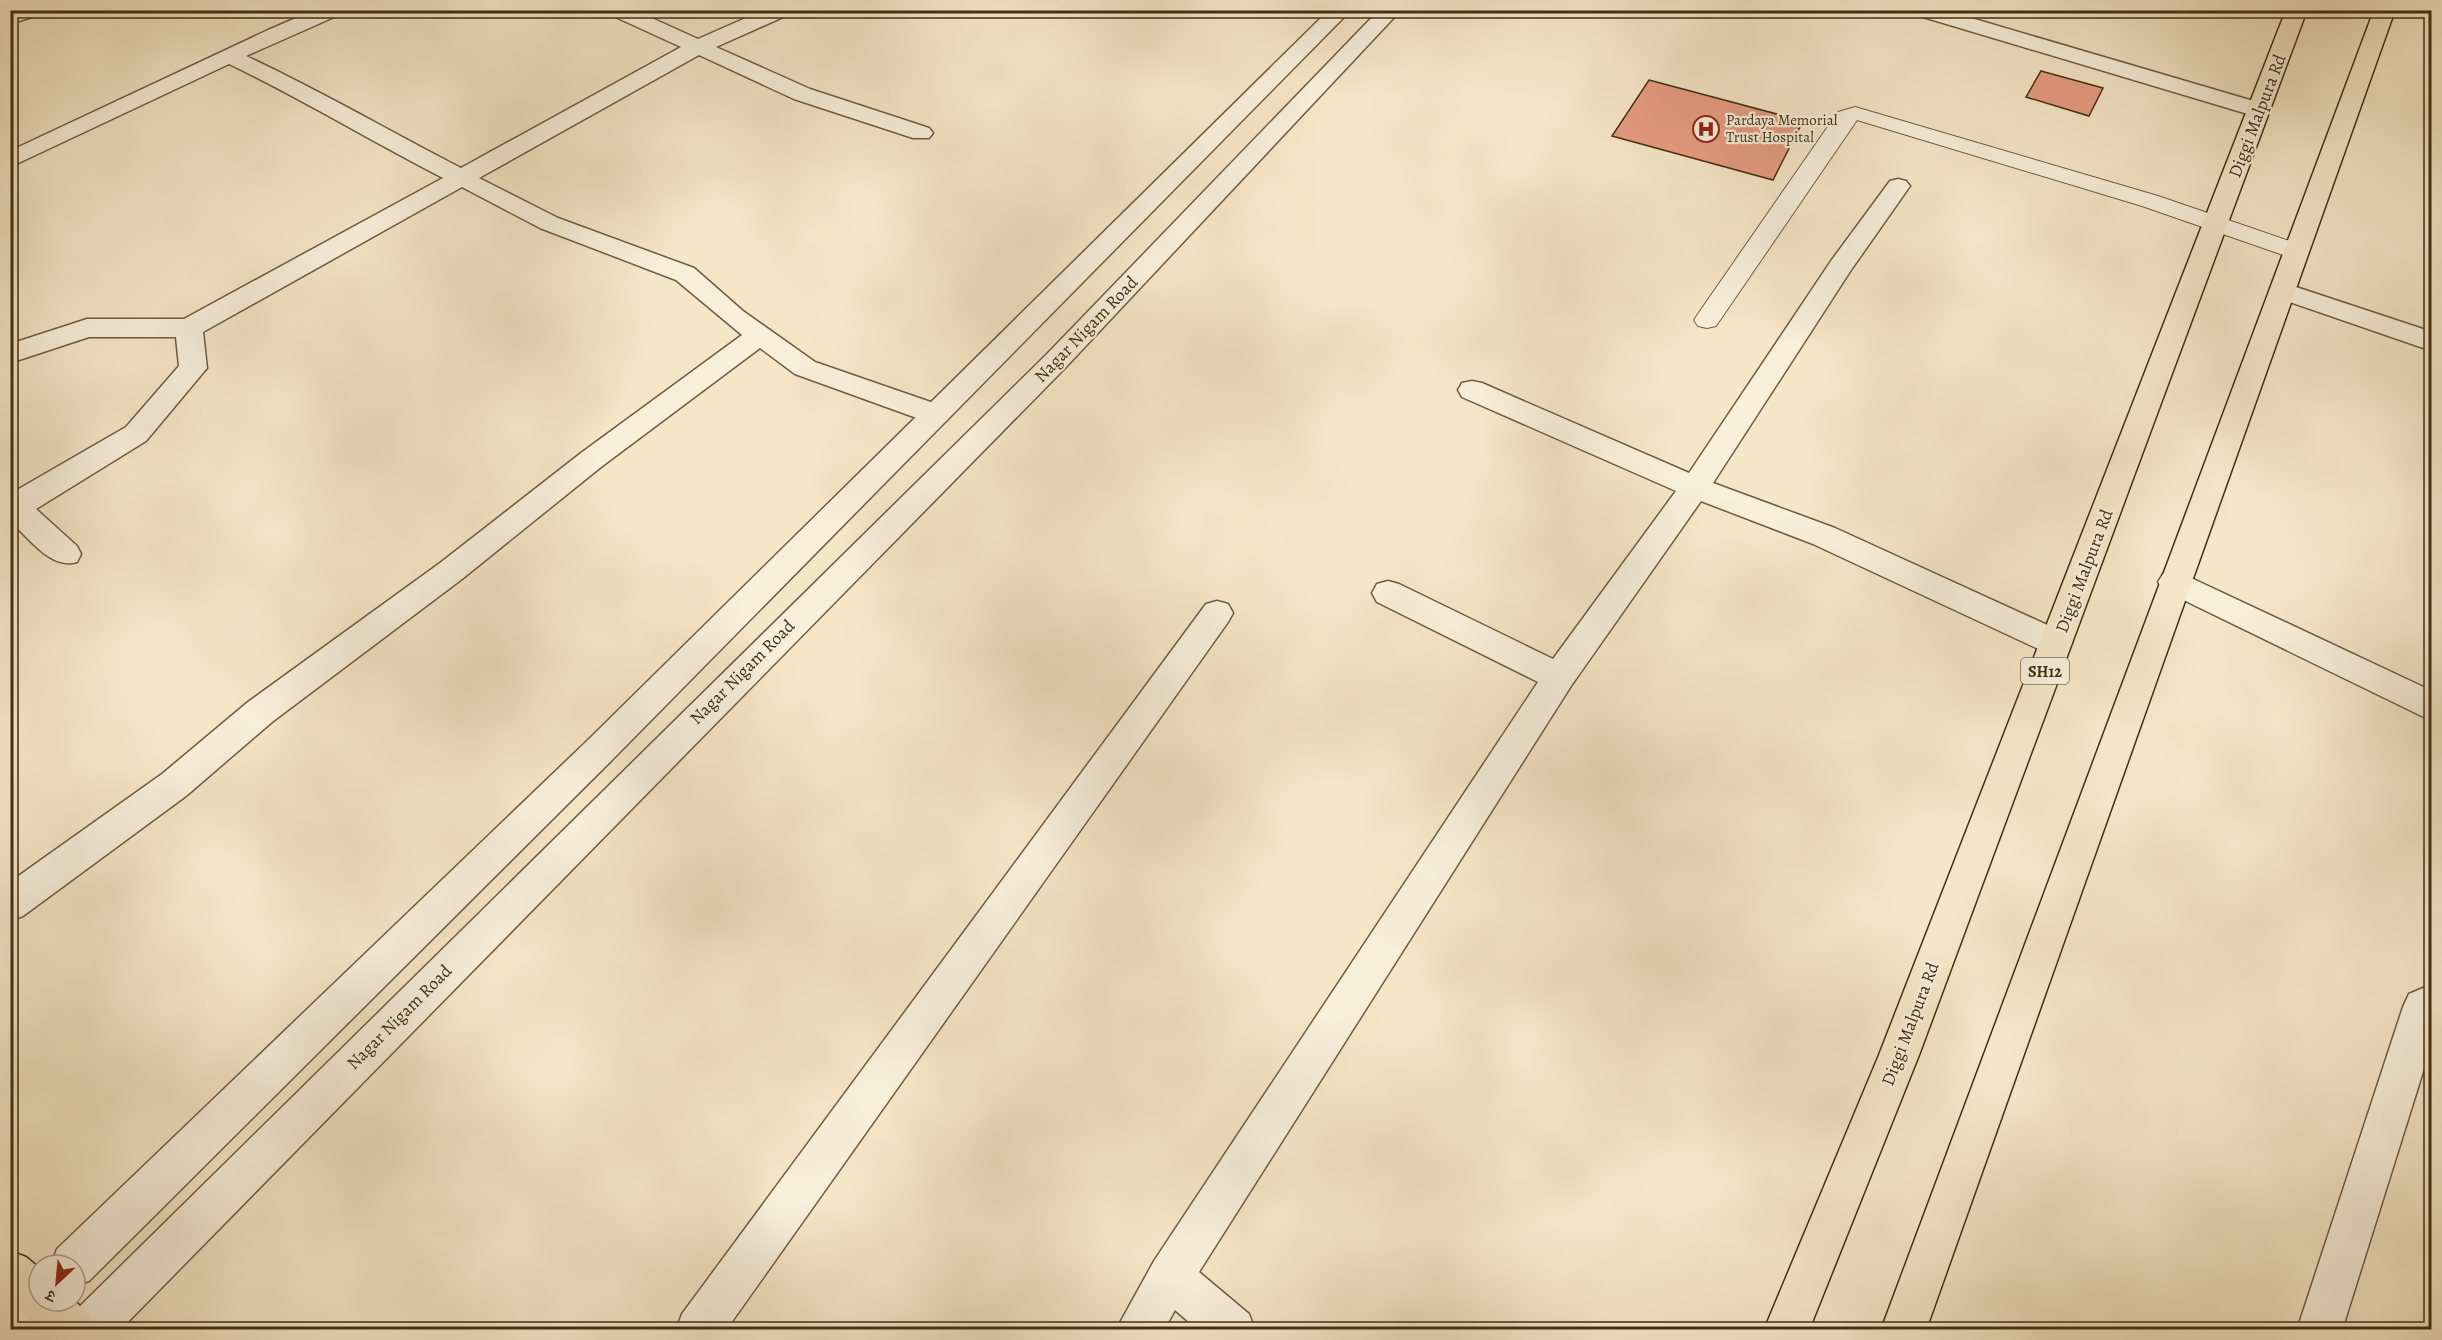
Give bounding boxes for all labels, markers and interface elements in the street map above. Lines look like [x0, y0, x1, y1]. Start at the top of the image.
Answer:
street label: Diggi Malpura Rd [2222, 51, 2292, 181]
place label: Pardaya Memorial Trust Hospital [1726, 110, 1838, 147]
hospital icon: Pardaya Memorial Trust Hospital [1691, 114, 1721, 144]
street label: Nagar Nigam Road [1029, 270, 1143, 388]
street label: Diggi Malpura Rd [2049, 506, 2119, 636]
street label: Nagar Nigam Road [684, 614, 800, 730]
road number: SH12 [2021, 658, 2069, 684]
street label: Nagar Nigam Road [341, 959, 457, 1075]
street label: Diggi Malpura Rd [1875, 959, 1945, 1089]
north arrow [27, 1253, 87, 1313]
text: उ [41, 1283, 60, 1308]

